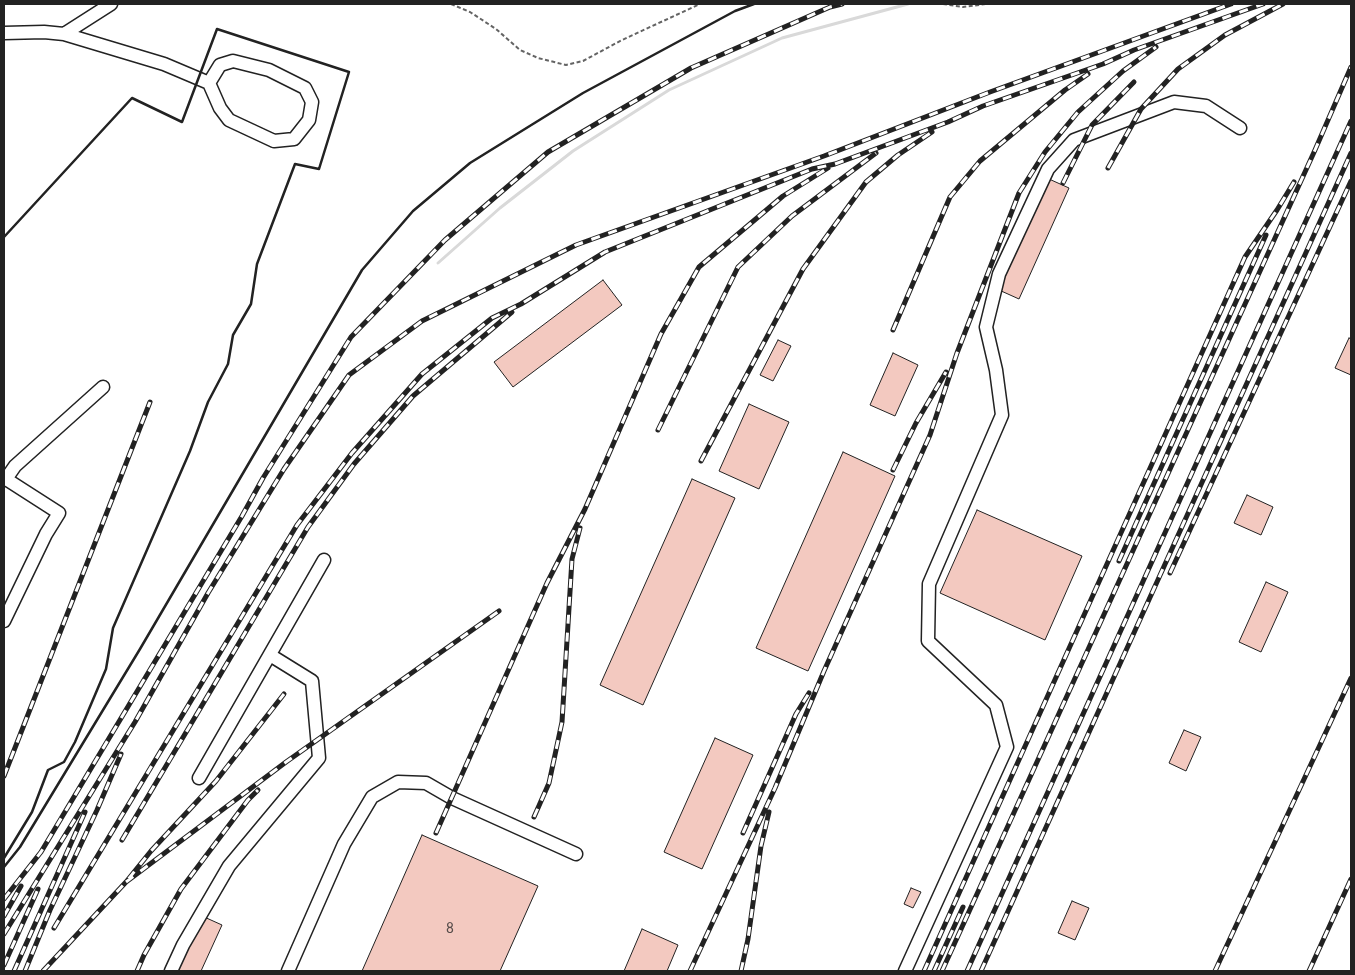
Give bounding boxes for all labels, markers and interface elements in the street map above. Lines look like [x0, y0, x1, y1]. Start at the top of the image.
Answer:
house number: 8 [446, 921, 454, 937]

